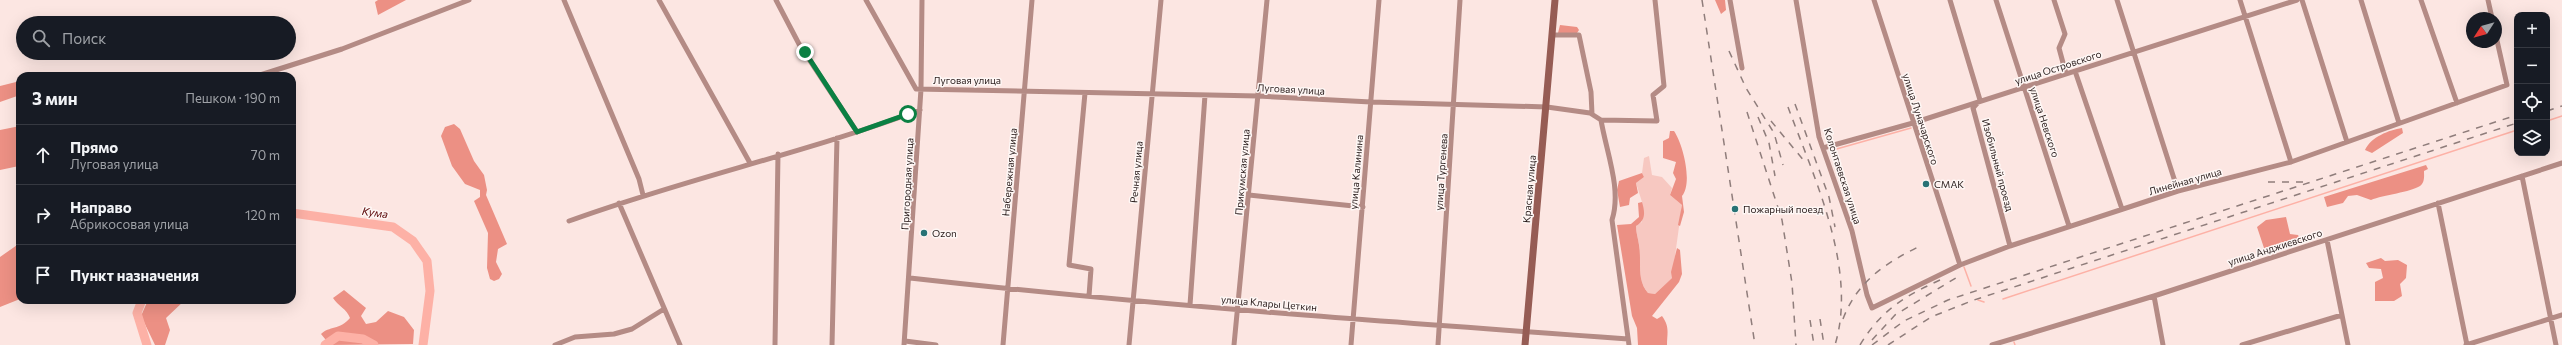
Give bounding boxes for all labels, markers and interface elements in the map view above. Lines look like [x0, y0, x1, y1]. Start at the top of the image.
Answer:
north arrow [2466, 12, 2502, 48]
map controls [2514, 12, 2550, 156]
button: + [2514, 12, 2550, 48]
search box [16, 16, 296, 60]
icon: search [30, 27, 52, 49]
text: Поиск [62, 29, 106, 47]
route end [796, 43, 814, 61]
street label: улица Островского [2013, 47, 2103, 87]
button: − [2514, 48, 2550, 84]
street label: улица Луначарского [1901, 72, 1941, 166]
street label: Луговая улица [933, 74, 1001, 86]
street label: Луговая улица [1257, 81, 1325, 97]
button: locate [2514, 84, 2550, 120]
street label: улица Невского [2028, 85, 2062, 159]
text: 3 мин [32, 88, 78, 109]
text: Пешком · 190 m [185, 90, 280, 106]
route start [899, 105, 917, 123]
street label: Изобильный проезд [1980, 117, 2016, 213]
button: layers [2514, 120, 2550, 156]
street label: Набережная улица [999, 127, 1019, 217]
street label: Колонтаевская улица [1822, 127, 1864, 225]
street label: Прикумская улица [1232, 128, 1252, 216]
street label: улица Тургенева [1432, 133, 1450, 211]
street label: улица Калинина [1347, 134, 1365, 210]
text: Прямо [70, 138, 118, 156]
street label: Пригородная улица [899, 138, 915, 230]
street label: Речная улица [1127, 141, 1145, 203]
icon: ahead [32, 144, 54, 166]
text: 70 m [251, 147, 280, 163]
street label: Красная улица [1520, 155, 1538, 223]
text: Луговая улица [70, 156, 158, 172]
street label: Линейная улица [2147, 165, 2223, 197]
place label: СМАК [1934, 178, 1964, 190]
marker: СМАК [1921, 179, 1931, 189]
text: Направо [70, 198, 132, 216]
place label: Пожарный поезд [1743, 203, 1824, 215]
icon: right [32, 204, 54, 226]
water label: Кума [361, 204, 389, 220]
marker: Пожарный поезд [1730, 204, 1740, 214]
text: 120 m [245, 207, 280, 223]
text: Абрикосовая улица [70, 216, 189, 232]
street label: улица Анджиевского [2226, 226, 2324, 268]
place label: Ozon [932, 227, 957, 239]
marker: Ozon [919, 228, 929, 238]
icon: arrive [32, 264, 54, 286]
text: Пункт назначения [70, 266, 199, 284]
street label: улица Клары Цеткин [1220, 293, 1318, 313]

